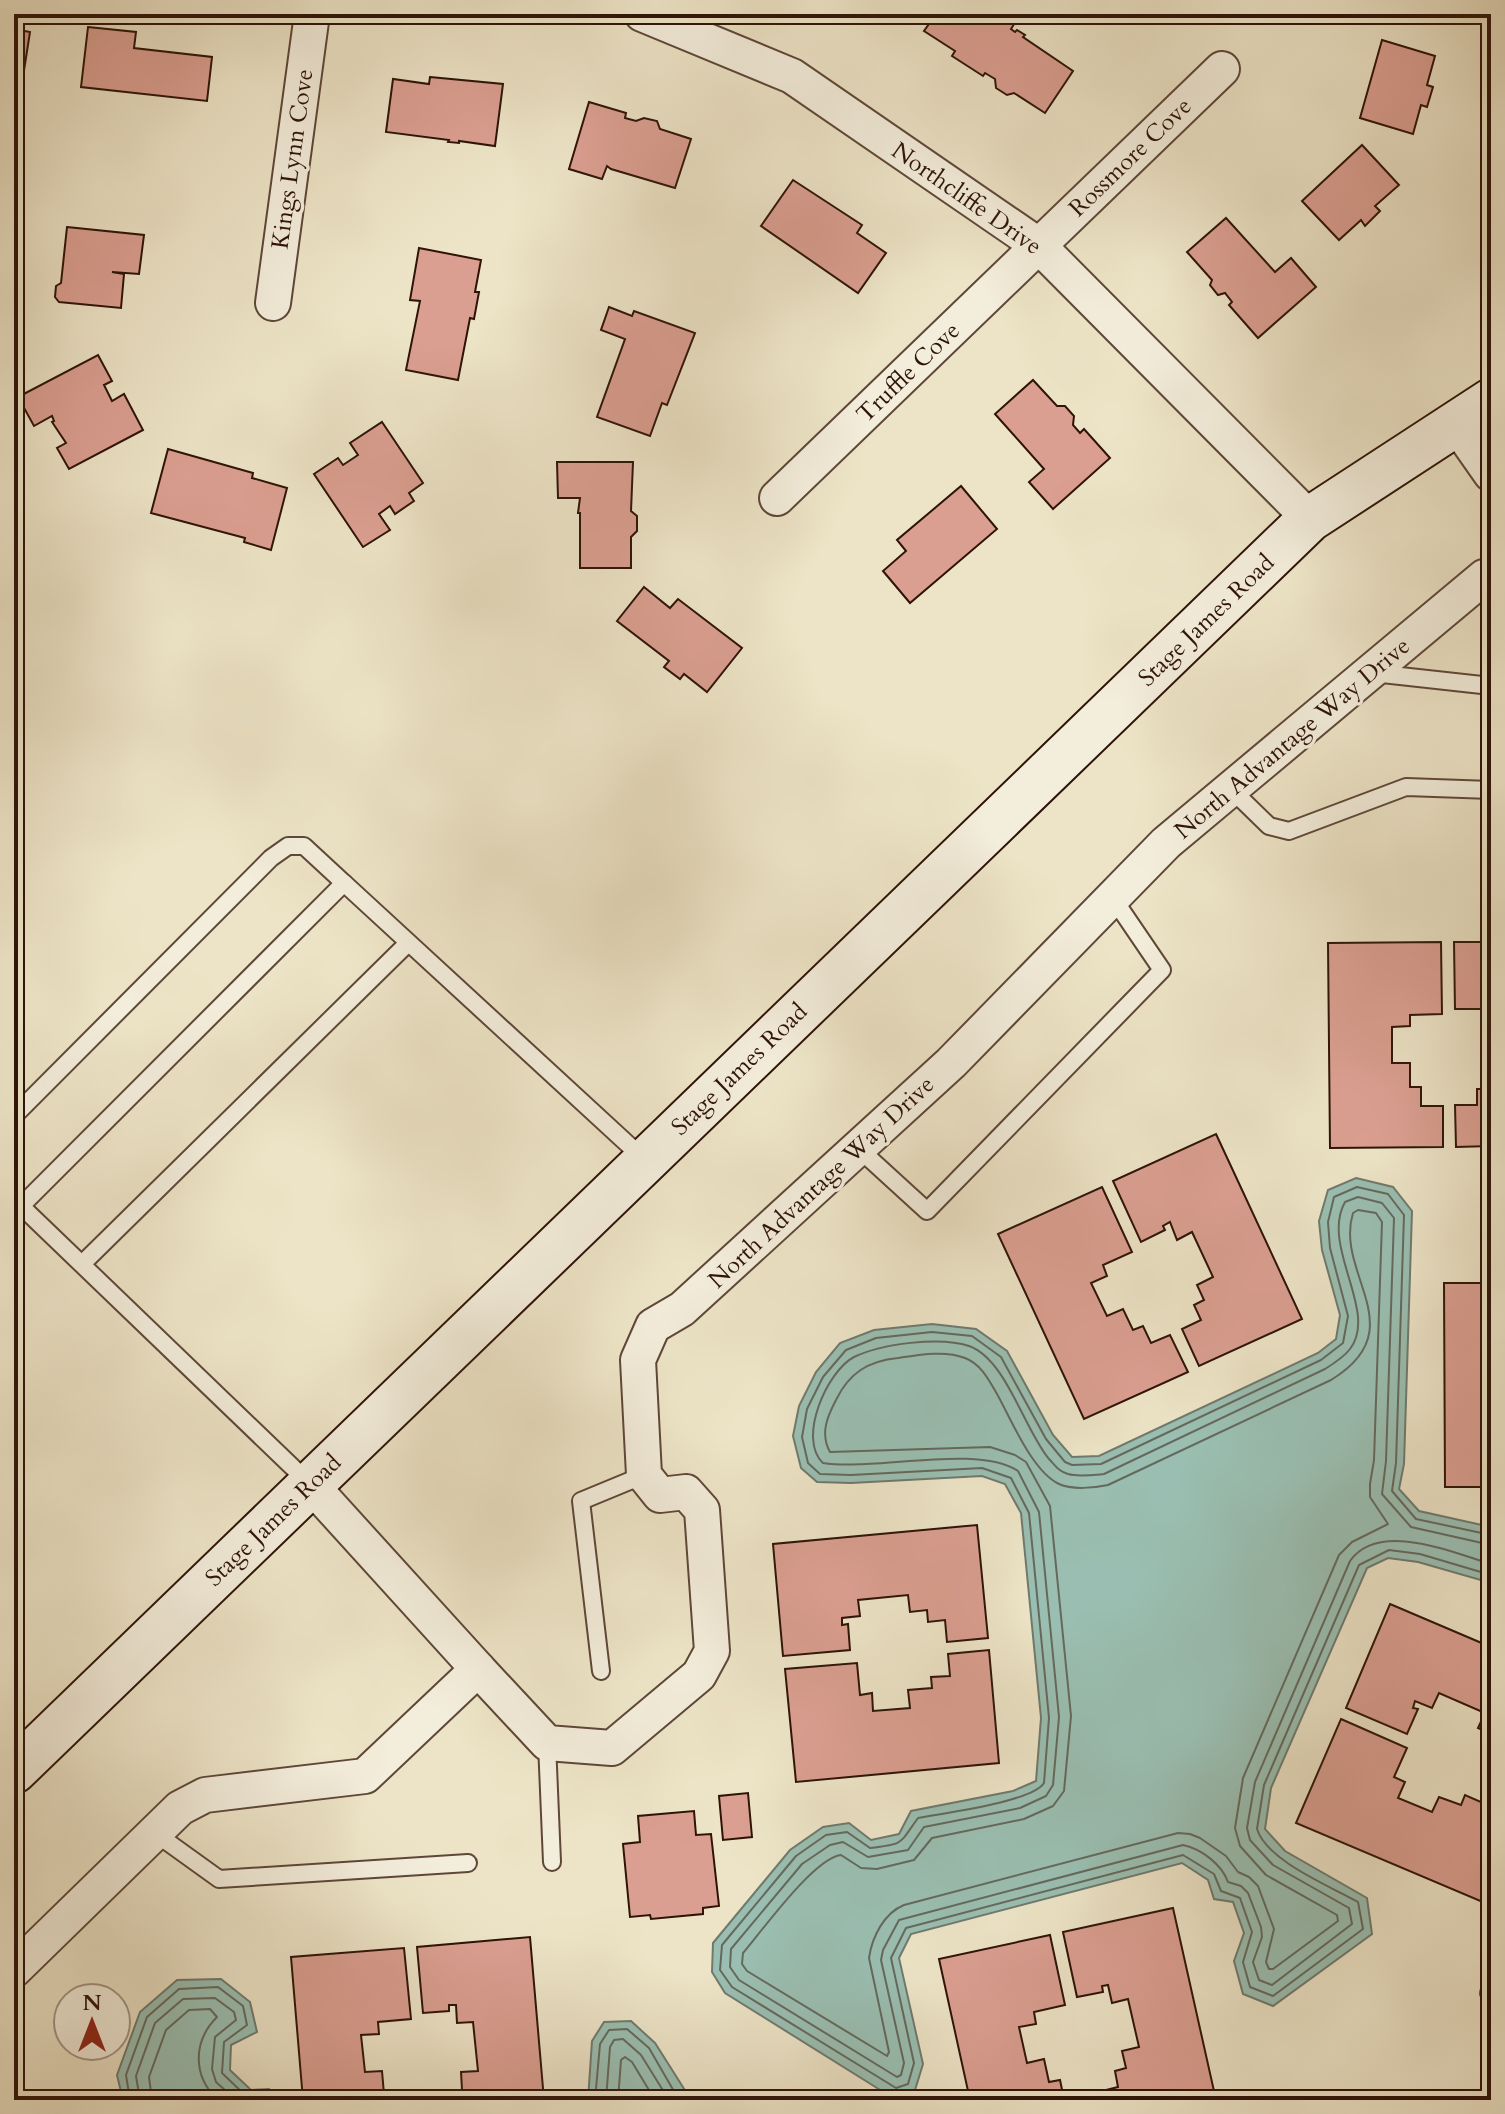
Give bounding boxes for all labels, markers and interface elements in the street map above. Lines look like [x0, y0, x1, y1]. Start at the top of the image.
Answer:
street label: Kings Lynn Cove [264, 67, 321, 251]
street label: Rossmore Cove [1062, 90, 1199, 225]
street label: Northcliffe Drive [885, 134, 1048, 263]
street label: Truffle Cove [849, 315, 967, 430]
street label: Stage James Road [1131, 547, 1282, 694]
street label: North Advantage Way Drive [1167, 630, 1417, 847]
street label: Stage James Road [664, 996, 815, 1143]
street label: North Advantage Way Drive [701, 1069, 942, 1296]
street label: Stage James Road [198, 1447, 349, 1594]
north arrow [52, 1982, 132, 2062]
text: N [82, 1988, 102, 2018]

